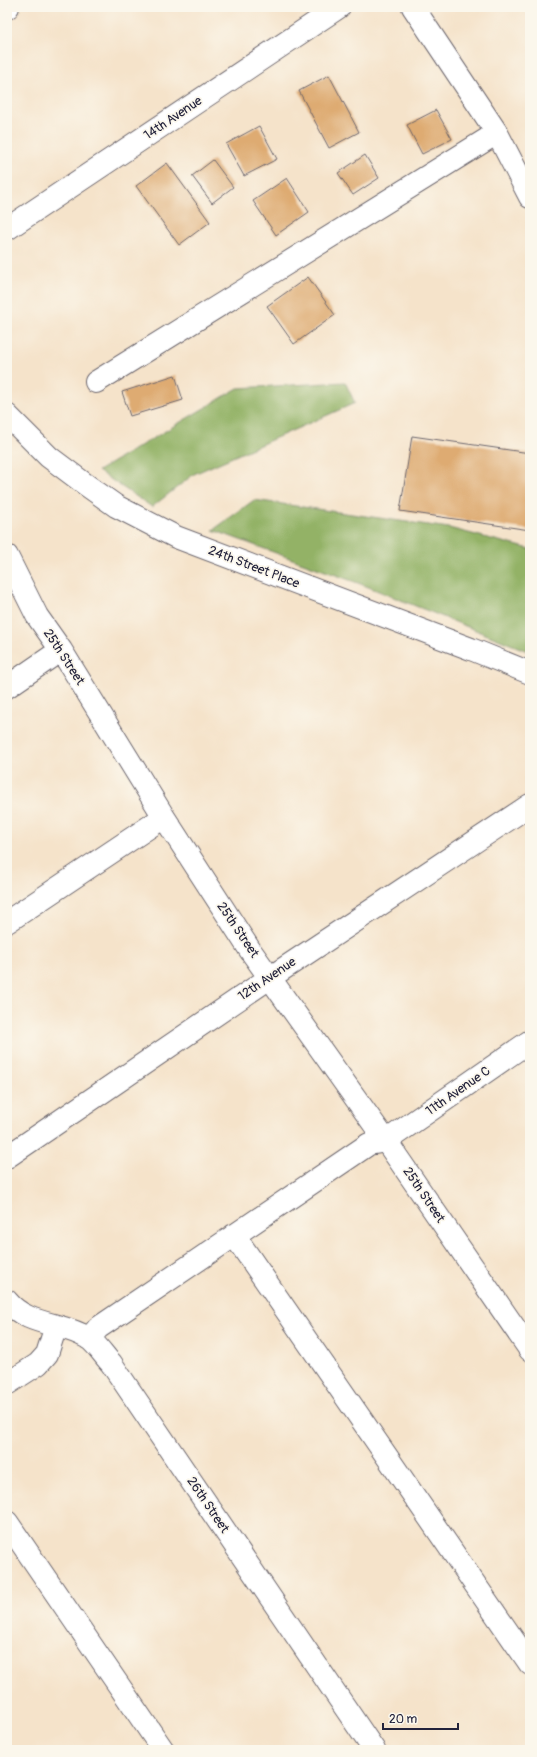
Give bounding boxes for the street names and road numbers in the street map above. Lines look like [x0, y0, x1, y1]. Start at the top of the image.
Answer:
street label: 14th Avenue [141, 92, 206, 143]
street label: 24th Street Place [206, 542, 302, 592]
street label: 25th Street [40, 626, 88, 689]
street label: 25th Street [214, 899, 263, 962]
street label: 12th Avenue [235, 953, 300, 1004]
street label: 11th Avenue C [423, 1063, 493, 1119]
street label: 25th Street [400, 1164, 449, 1227]
street label: 26th Street [183, 1474, 233, 1537]

